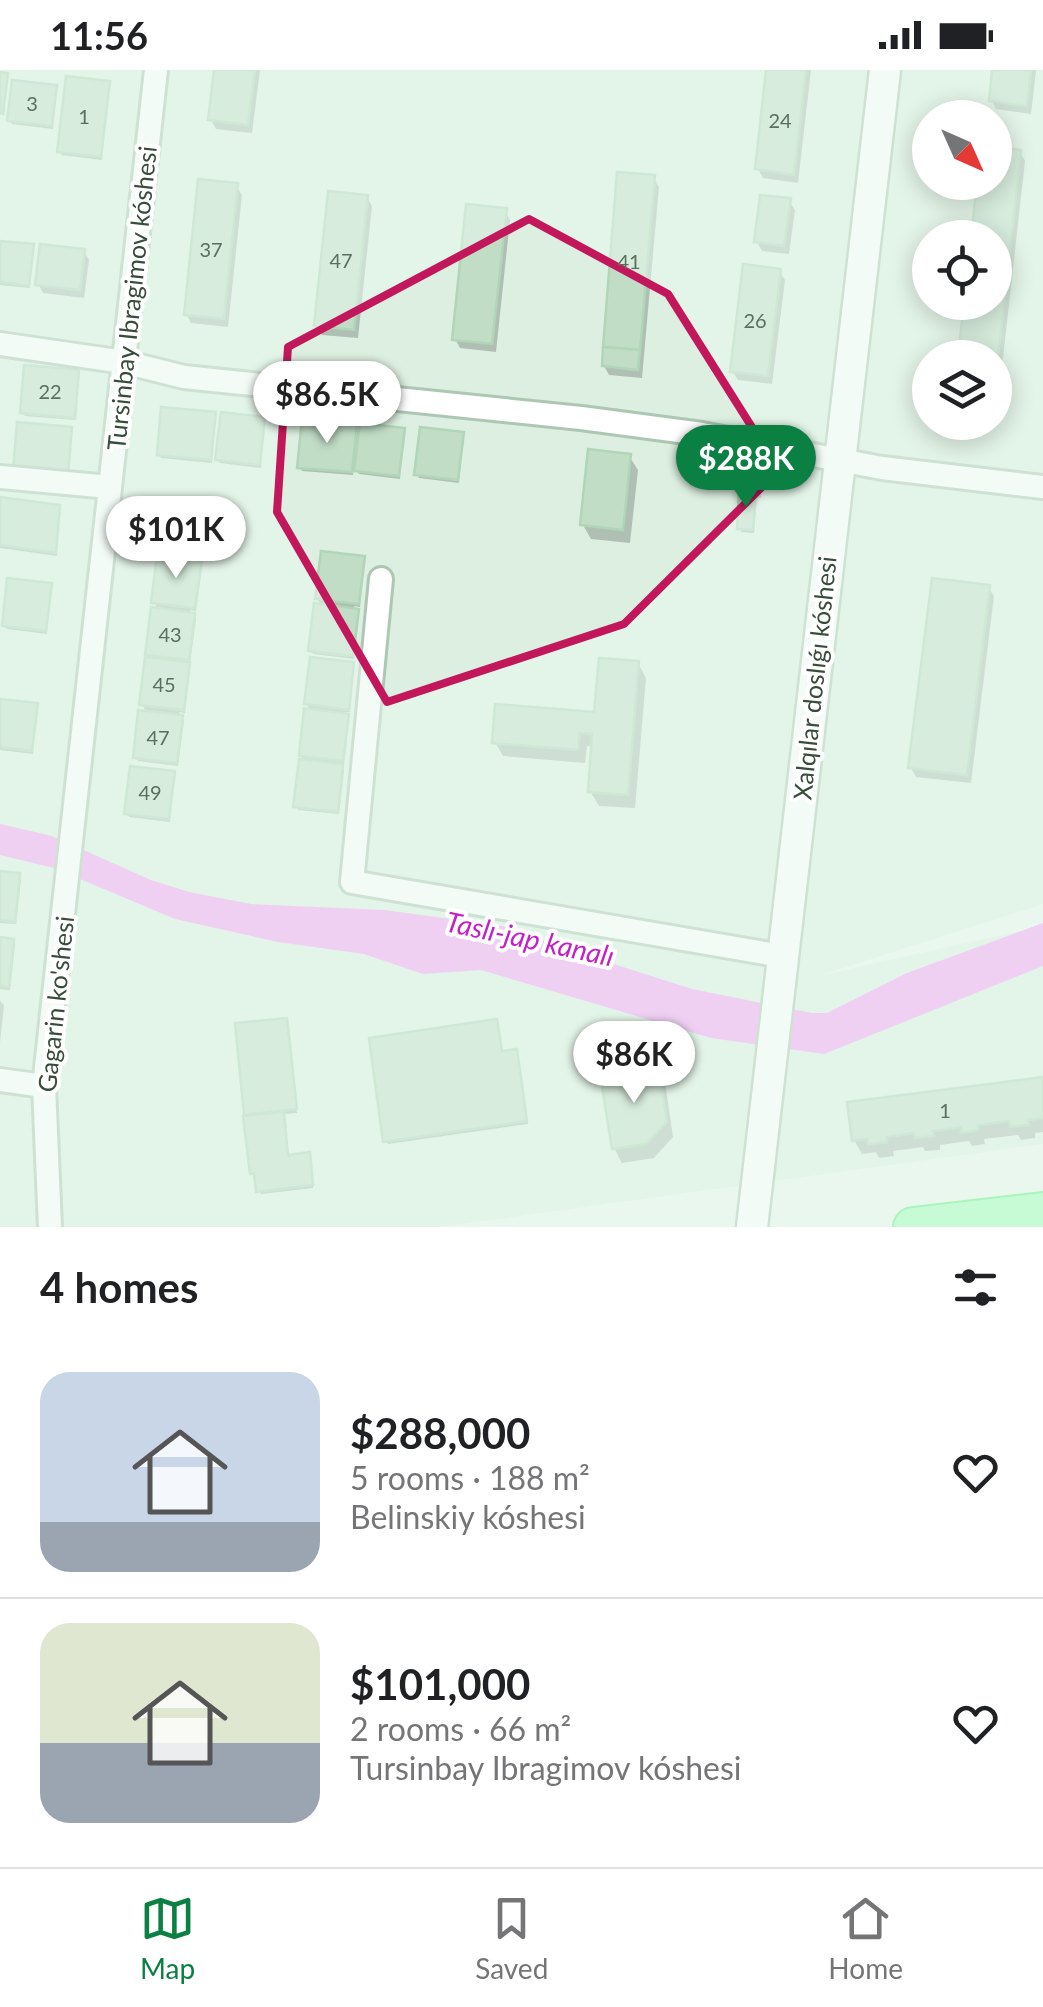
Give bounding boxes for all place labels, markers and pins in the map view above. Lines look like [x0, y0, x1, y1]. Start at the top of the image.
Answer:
pin: $86.5K [246, 361, 408, 446]
pin: $288K [676, 425, 816, 510]
pin: $101K [106, 496, 246, 581]
pin: $86K [575, 1021, 693, 1106]

